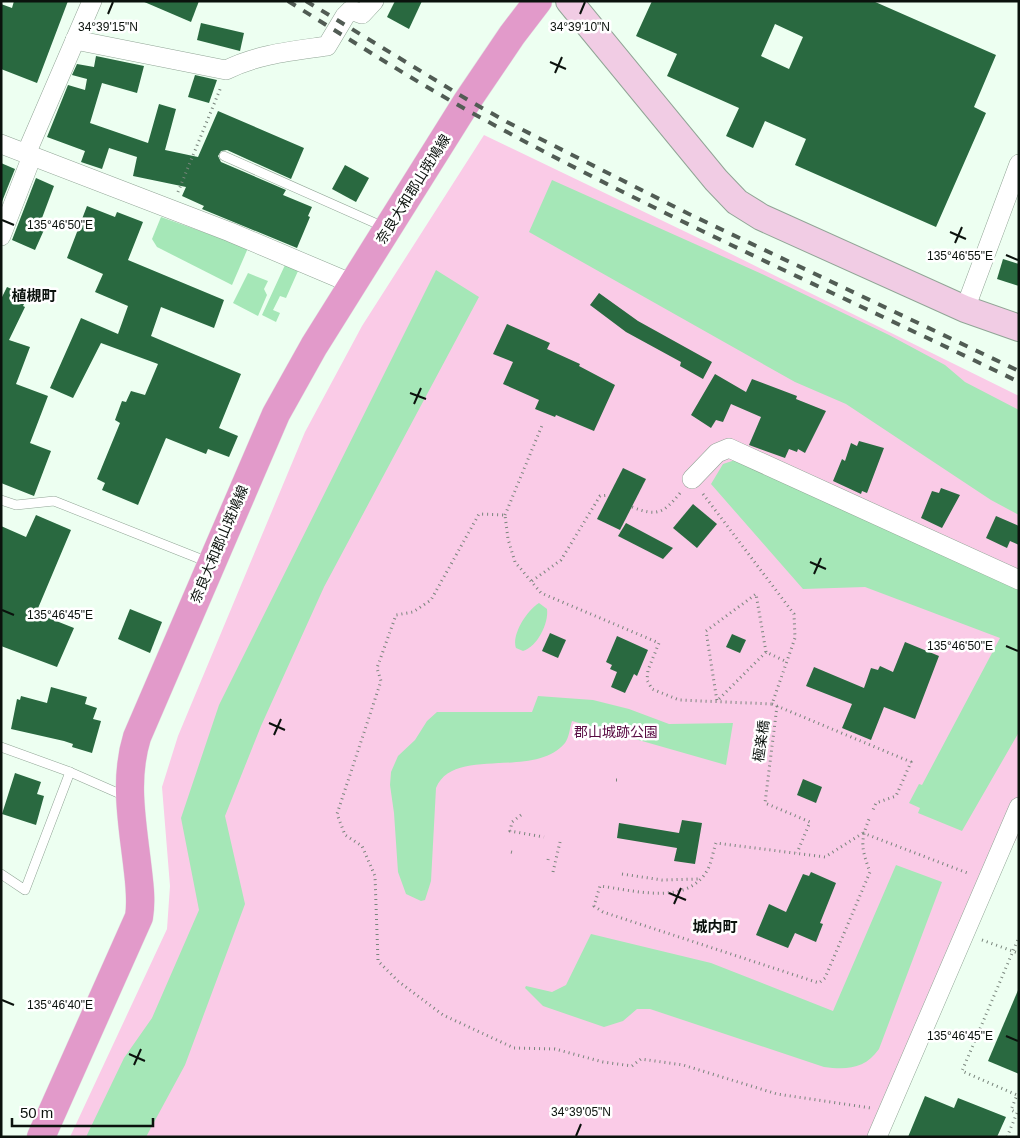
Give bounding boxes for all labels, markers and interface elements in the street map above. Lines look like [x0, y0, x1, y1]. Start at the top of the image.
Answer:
text: 34°39'15"N [78, 20, 138, 34]
text: 34°39'10"N [550, 20, 610, 34]
street label: 奈良大和郡山斑鳩線 [373, 131, 453, 247]
text: 135°46'50"E [27, 218, 93, 232]
text: 135°46'55"E [927, 249, 993, 263]
district label: 植槻町 [11, 287, 57, 304]
street label: 奈良大和郡山斑鳩線 [187, 483, 251, 605]
text: 135°46'45"E [27, 608, 93, 622]
text: 135°46'50"E [927, 639, 993, 653]
street label: 極楽橋 [750, 719, 772, 763]
park label: 郡山城跡公園 [574, 724, 658, 740]
district label: 城内町 [692, 918, 738, 935]
text: 135°46'40"E [27, 998, 93, 1012]
text: 135°46'45"E [927, 1029, 993, 1043]
scale bar [12, 1096, 154, 1128]
text: 50 m [20, 1104, 53, 1121]
text: 34°39'05"N [551, 1105, 611, 1119]

